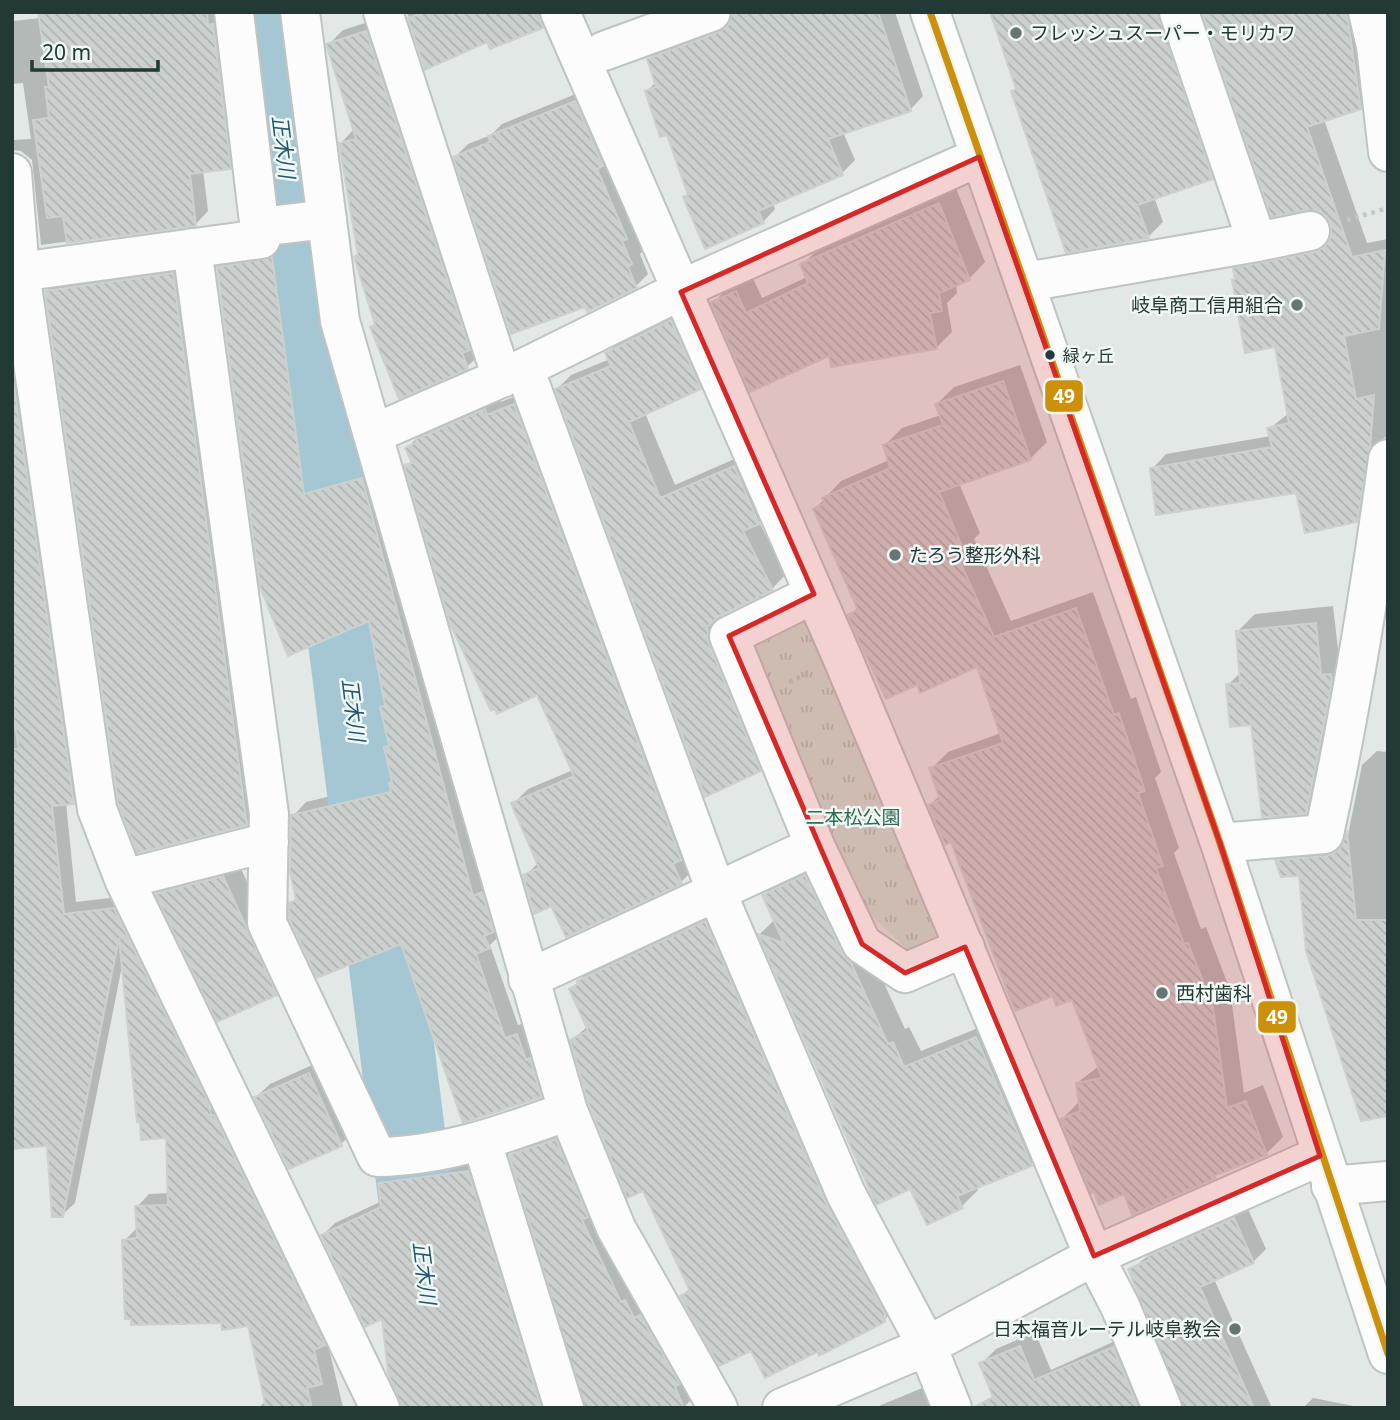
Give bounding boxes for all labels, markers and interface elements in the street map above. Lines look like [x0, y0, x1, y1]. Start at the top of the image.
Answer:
place label: フレッシュスーパー・モリカワ [1030, 20, 1296, 46]
marker: フレッシュスーパー・モリカワ [1008, 25, 1024, 41]
scale bar [32, 28, 158, 72]
text: 20 m [42, 38, 91, 66]
water label: 正木川 [266, 114, 302, 182]
place label: 岐阜商工信用組合 [1131, 292, 1283, 318]
marker: 岐阜商工信用組合 [1289, 297, 1305, 313]
place label: 緑ヶ丘 [1063, 344, 1114, 367]
marker: 緑ヶ丘 [1043, 348, 1057, 362]
line badge: 49 [1044, 379, 1084, 413]
text: 49 [1053, 383, 1075, 409]
place label: たろう整形外科 [909, 542, 1041, 568]
marker: たろう整形外科 [887, 547, 903, 563]
water label: 正木川 [336, 677, 372, 745]
park label: 二本松公園 [805, 804, 901, 830]
place label: 西村歯科 [1176, 980, 1252, 1006]
marker: 西村歯科 [1154, 985, 1170, 1001]
line badge: 49 [1257, 1000, 1297, 1034]
text: 49 [1266, 1004, 1288, 1030]
water label: 正木川 [407, 1240, 443, 1308]
place label: 日本福音ルーテル岐阜教会 [993, 1316, 1221, 1342]
marker: 日本福音ルーテル岐阜教会 [1227, 1321, 1243, 1337]

